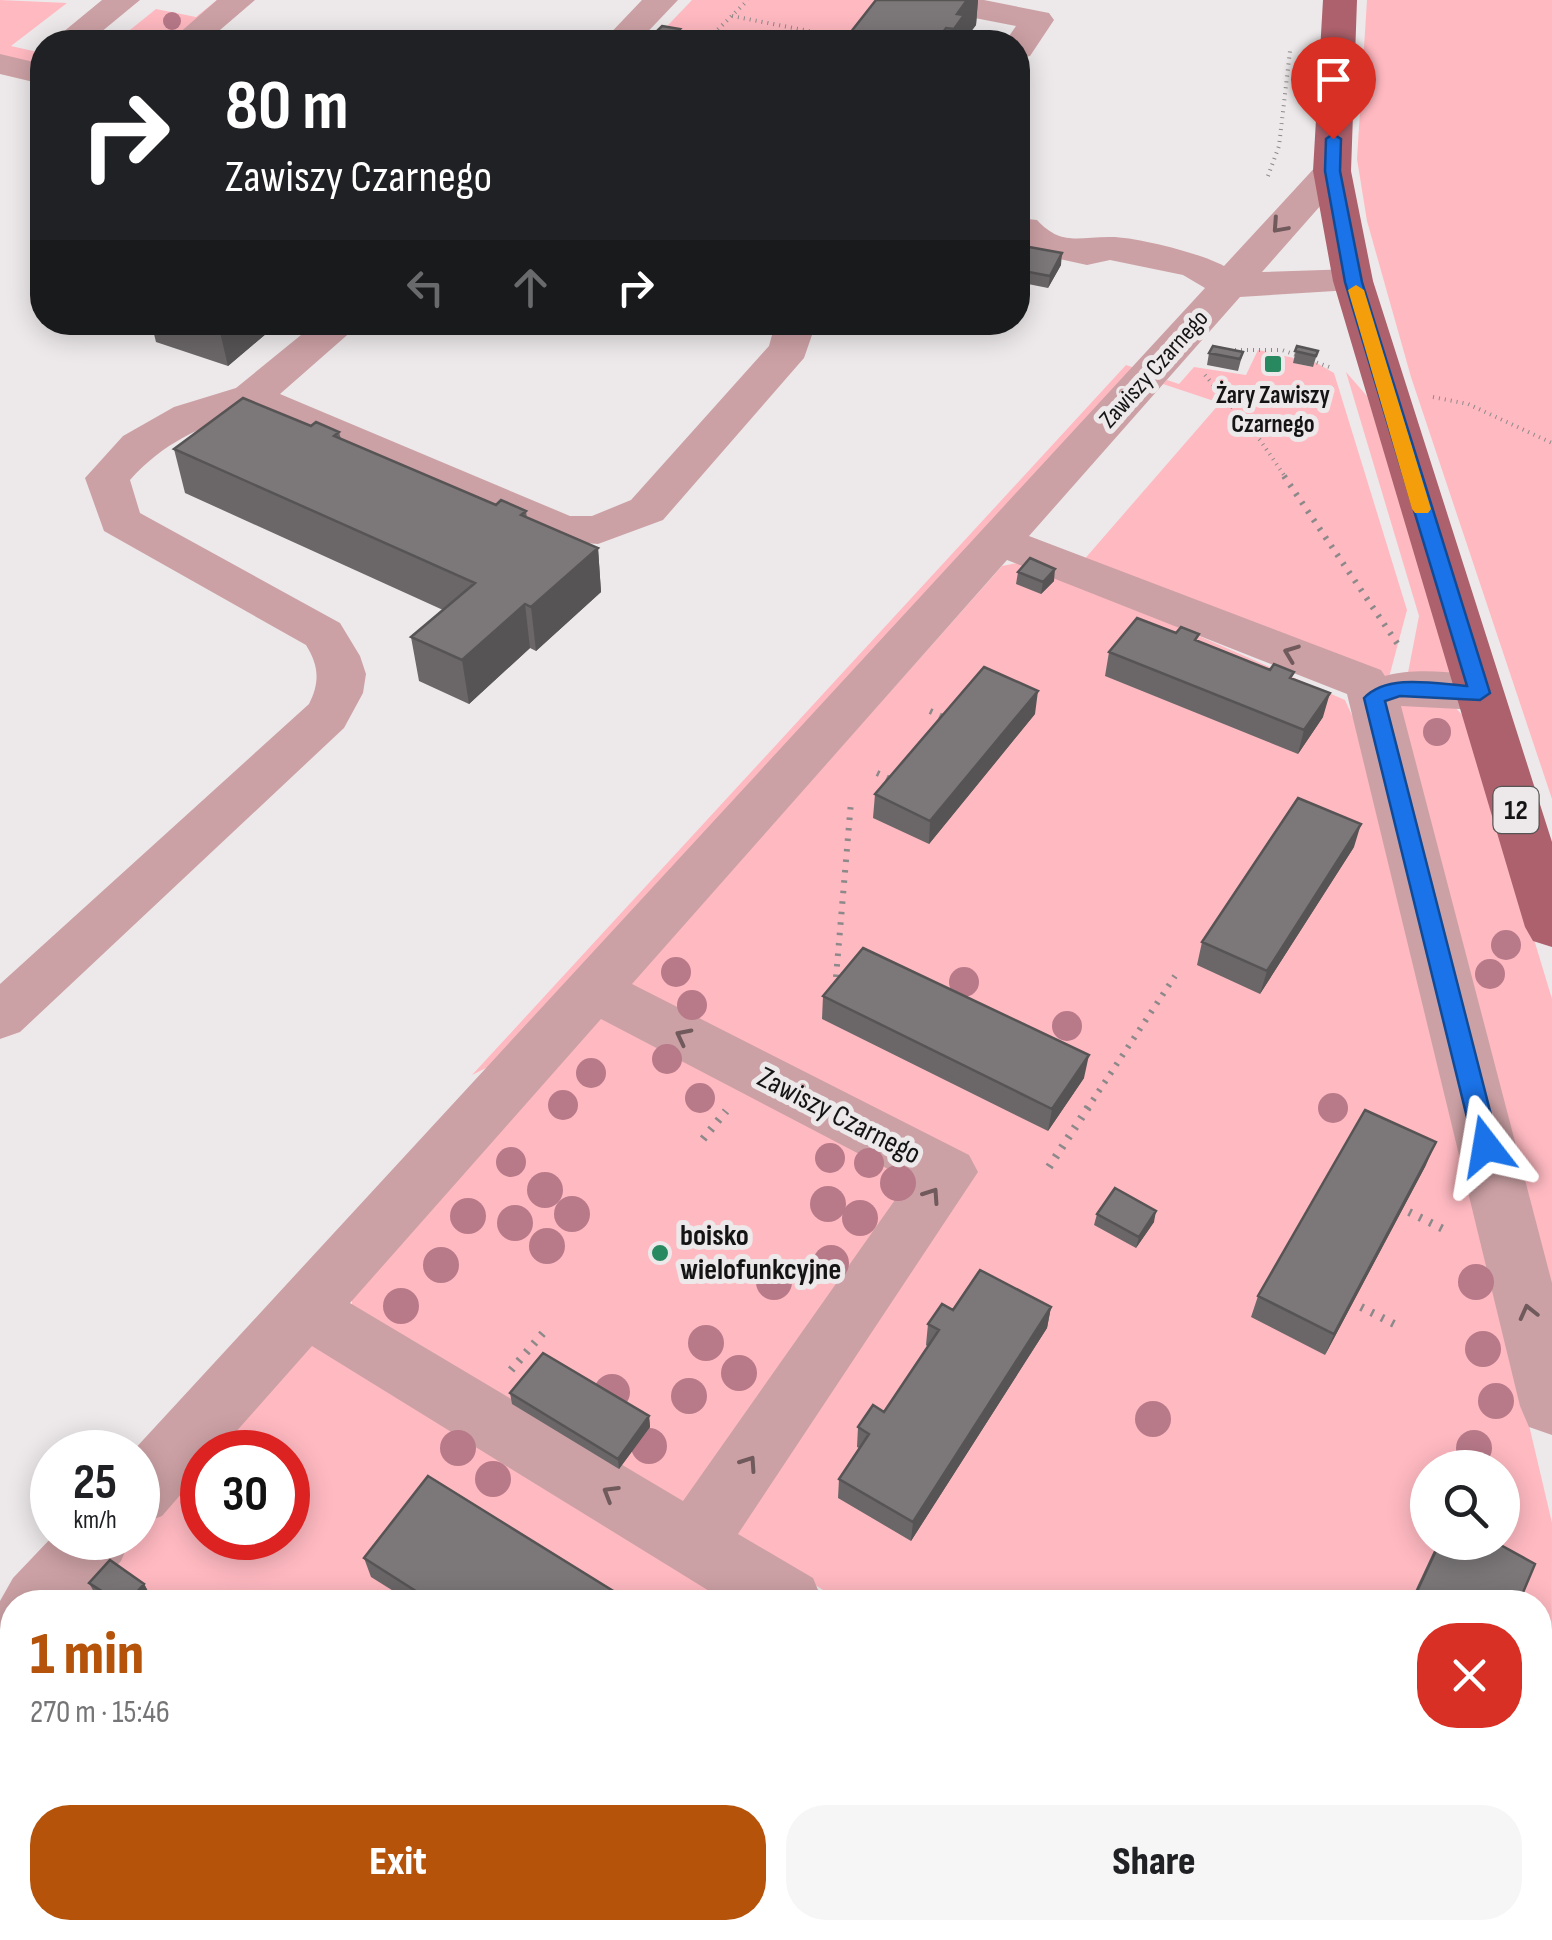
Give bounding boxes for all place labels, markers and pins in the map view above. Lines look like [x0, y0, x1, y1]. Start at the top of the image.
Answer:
pin [1291, 37, 1376, 140]
marker: Żary Zawiszy Czarnego [1262, 353, 1284, 375]
place label: Żary Zawiszy Czarnego [1216, 380, 1331, 440]
place label: boisko wielofunkcyjne [680, 1218, 841, 1288]
marker: boisko wielofunkcyjne [649, 1242, 671, 1264]

